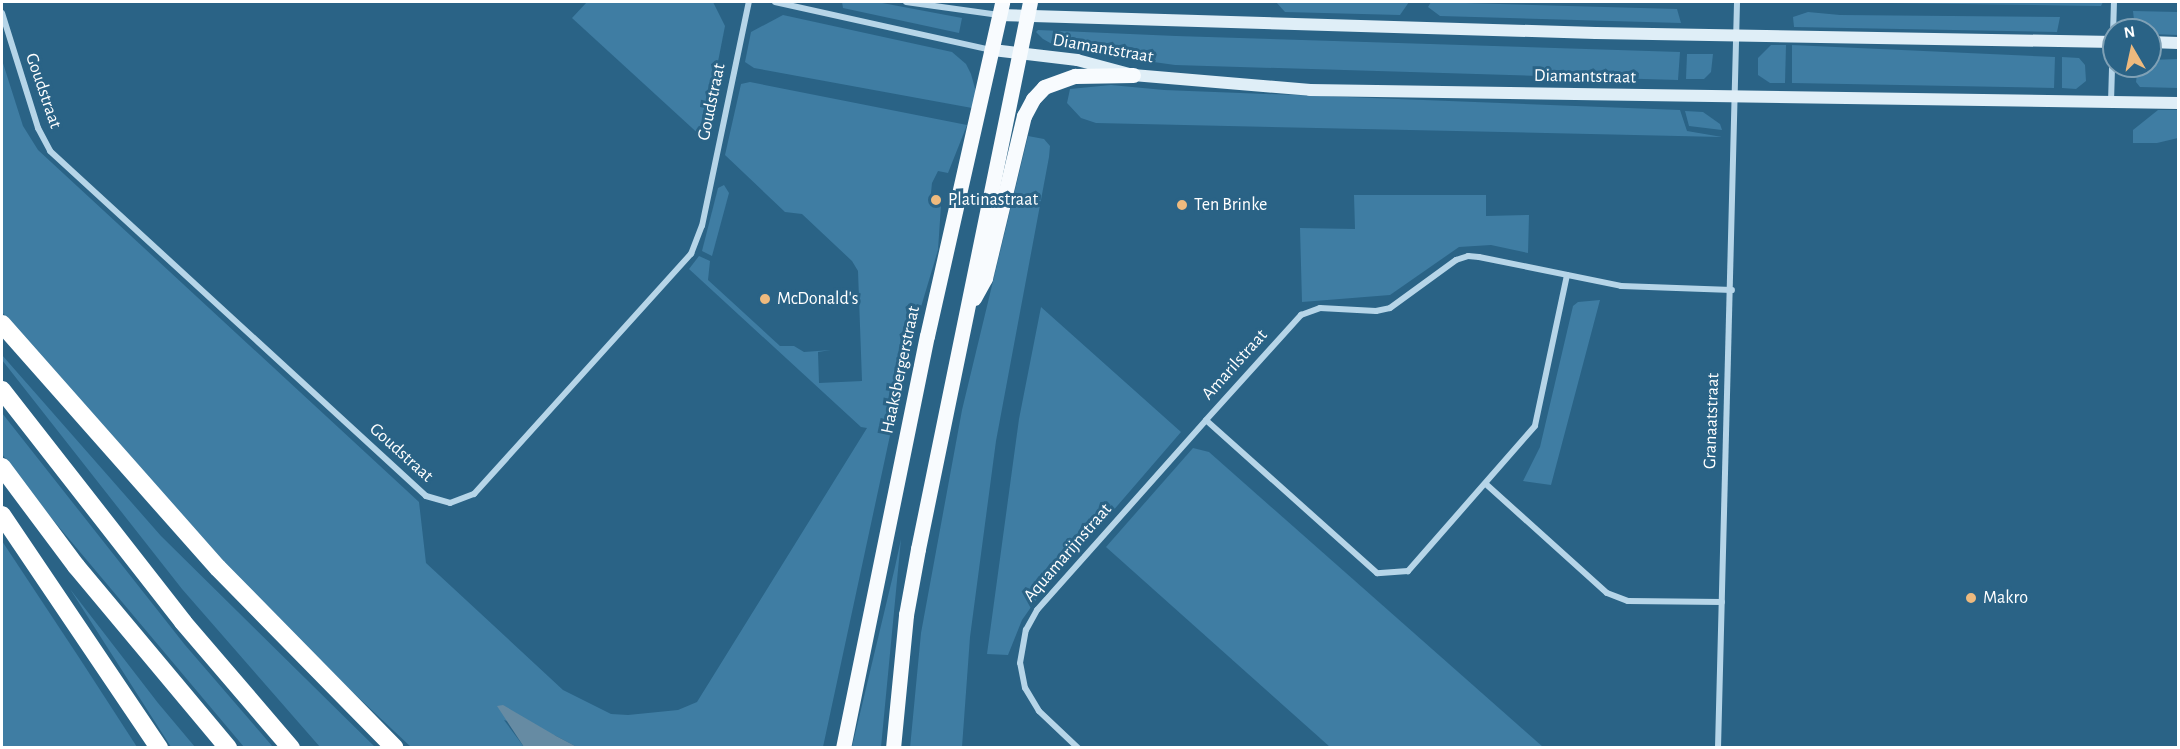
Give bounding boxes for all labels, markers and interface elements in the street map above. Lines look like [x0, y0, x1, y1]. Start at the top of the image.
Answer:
north arrow [2102, 18, 2162, 78]
text: N [2123, 23, 2136, 41]
street label: Diamantstraat [1051, 29, 1155, 69]
street label: Goudstraat [20, 51, 66, 131]
street label: Goudstraat [693, 62, 731, 142]
street label: Diamantstraat [1534, 65, 1636, 89]
place label: Platinastraat [948, 189, 1038, 211]
marker: Platinastraat [929, 193, 943, 207]
place label: Ten Brinke [1194, 194, 1267, 216]
marker: Ten Brinke [1175, 198, 1189, 212]
place label: McDonald's [777, 288, 859, 310]
marker: McDonald's [758, 292, 772, 306]
street label: Haaksbergerstraat [877, 304, 925, 436]
street label: Amarilstraat [1198, 325, 1272, 405]
street label: Granaatstraat [1700, 373, 1724, 469]
street label: Goudstraat [365, 419, 437, 487]
street label: Aquamarijnstraat [1019, 499, 1117, 607]
place label: Makro [1983, 587, 2028, 609]
marker: Makro [1964, 591, 1978, 605]

